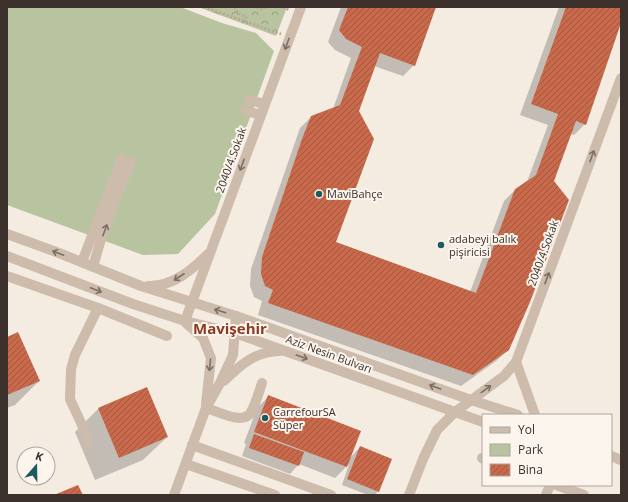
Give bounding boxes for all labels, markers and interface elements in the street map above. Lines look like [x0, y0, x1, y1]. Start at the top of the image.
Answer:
one-way arrow [283, 37, 291, 49]
street label: 2040/4.Sokak [212, 125, 249, 195]
one-way arrow [589, 150, 597, 162]
one-way arrow [237, 159, 245, 171]
place label: MaviBahçe [327, 186, 383, 201]
marker: MaviBahçe [314, 189, 324, 199]
street label: 2040/4.Sokak [524, 218, 561, 288]
one-way arrow [101, 224, 109, 236]
place label: adabeyi balık pişiricisi [449, 231, 516, 259]
marker: adabeyi balık pişiricisi [436, 240, 446, 250]
one-way arrow [52, 248, 64, 256]
one-way arrow [543, 272, 551, 284]
one-way arrow [173, 273, 185, 281]
one-way arrow [89, 286, 101, 294]
one-way arrow [214, 307, 227, 314]
district label: Mavişehir [193, 318, 267, 338]
street label: Aziz Nesin Bulvarı [284, 331, 374, 376]
one-way arrow [296, 354, 308, 362]
one-way arrow [206, 358, 213, 371]
one-way arrow [429, 383, 441, 391]
one-way arrow [481, 385, 492, 393]
place label: CarrefourSA Süper [273, 404, 336, 432]
marker: CarrefourSA Süper [260, 413, 270, 423]
legend [482, 414, 612, 486]
text: Yol [518, 421, 535, 438]
text: Park [518, 441, 544, 458]
north arrow [16, 446, 56, 486]
text: K [34, 448, 46, 465]
text: Bina [518, 461, 543, 478]

